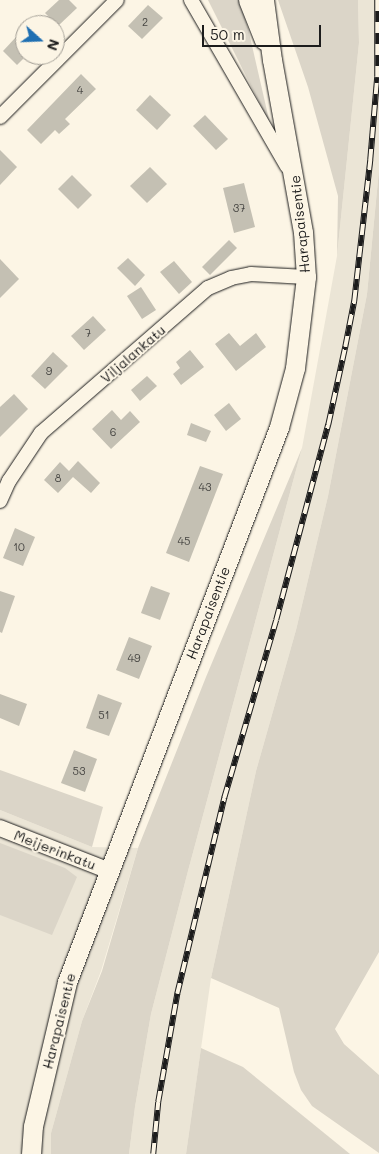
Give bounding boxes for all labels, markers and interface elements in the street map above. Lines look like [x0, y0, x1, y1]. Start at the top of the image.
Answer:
north arrow [15, 15, 65, 65]
house number: 2 [142, 15, 148, 29]
scale bar [204, 15, 323, 47]
text: 50 m [210, 24, 245, 44]
text: N [43, 37, 64, 53]
house number: 4 [77, 83, 83, 97]
street label: Harapaisentie [287, 174, 313, 274]
house number: 37 [233, 201, 245, 215]
street label: Viljalankatu [97, 321, 169, 387]
house number: 7 [85, 326, 91, 340]
house number: 9 [46, 364, 52, 378]
house number: 6 [110, 425, 116, 439]
house number: 8 [55, 471, 61, 485]
house number: 43 [199, 480, 211, 494]
house number: 45 [178, 534, 190, 548]
house number: 10 [13, 540, 25, 554]
street label: Harapaisentie [183, 564, 233, 662]
house number: 49 [128, 651, 140, 665]
house number: 51 [98, 708, 110, 722]
house number: 53 [73, 764, 85, 778]
street label: Meijerinkatu [12, 827, 98, 873]
street label: Harapaisentie [39, 971, 79, 1071]

